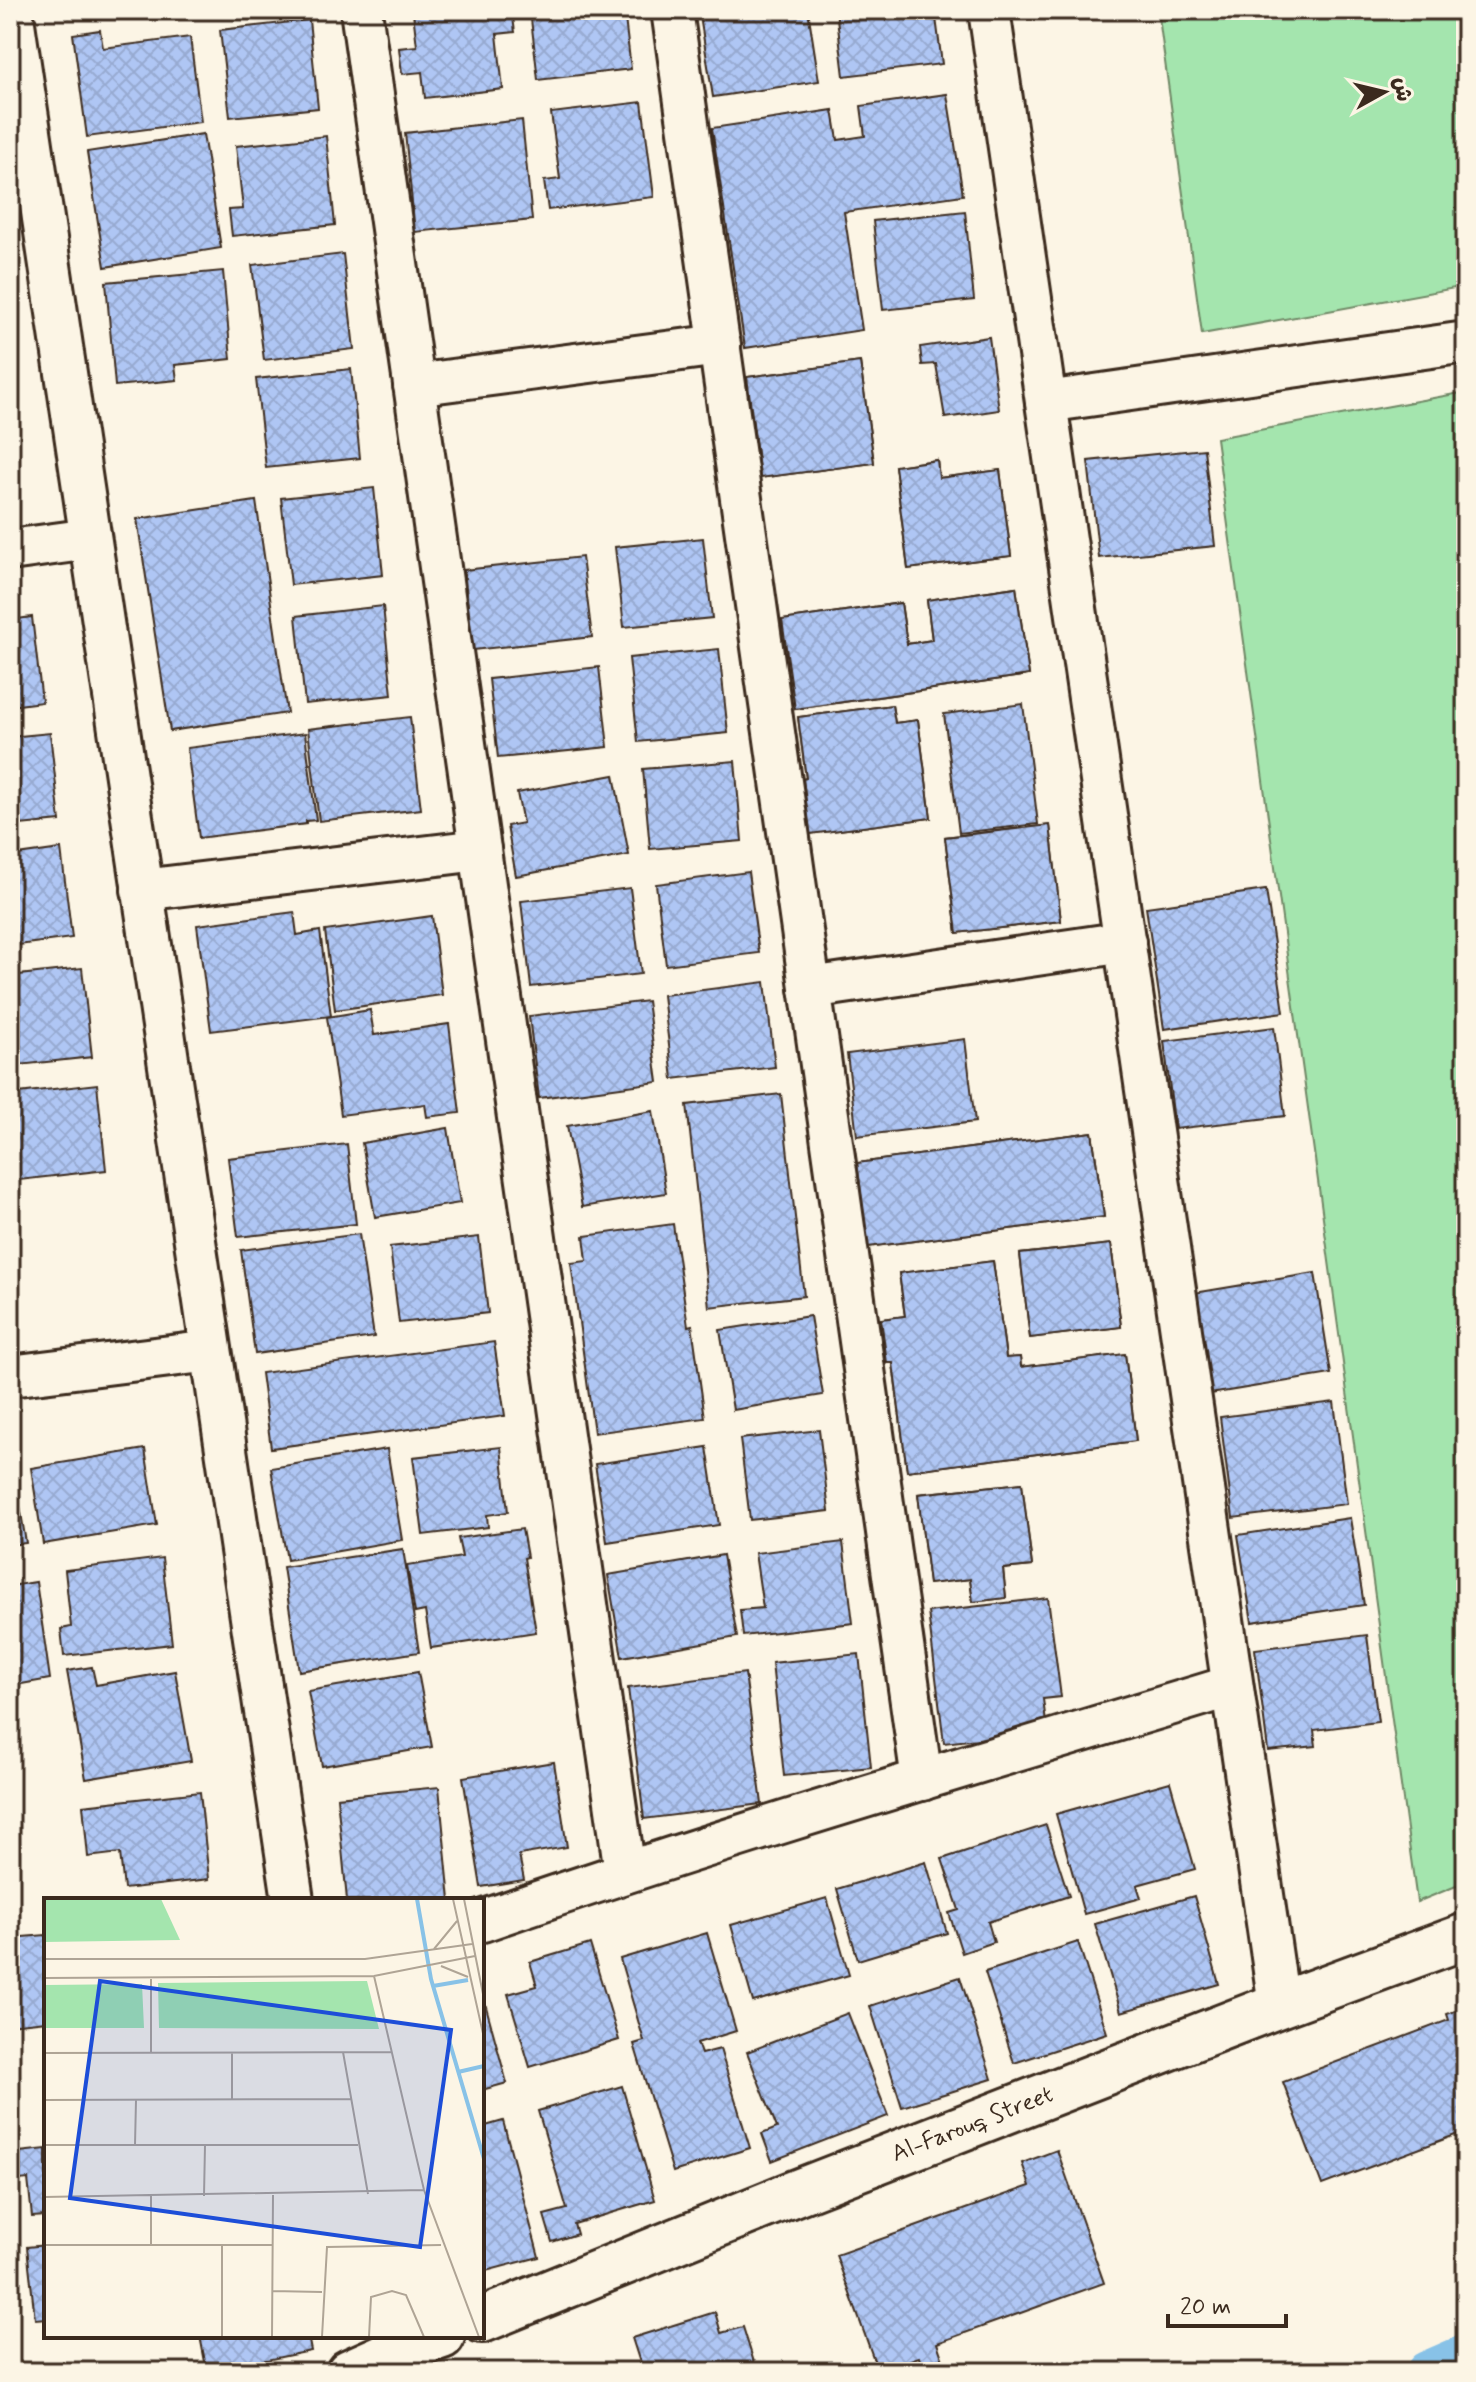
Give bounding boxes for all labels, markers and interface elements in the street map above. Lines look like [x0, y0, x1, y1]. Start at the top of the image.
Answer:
north arrow [1344, 52, 1424, 132]
text: ش [1386, 76, 1417, 103]
inset map [44, 1898, 484, 2338]
street label: Al-Farouq Street [887, 2079, 1058, 2170]
scale bar [1168, 2278, 1286, 2328]
text: 20 m [1180, 2292, 1231, 2323]

